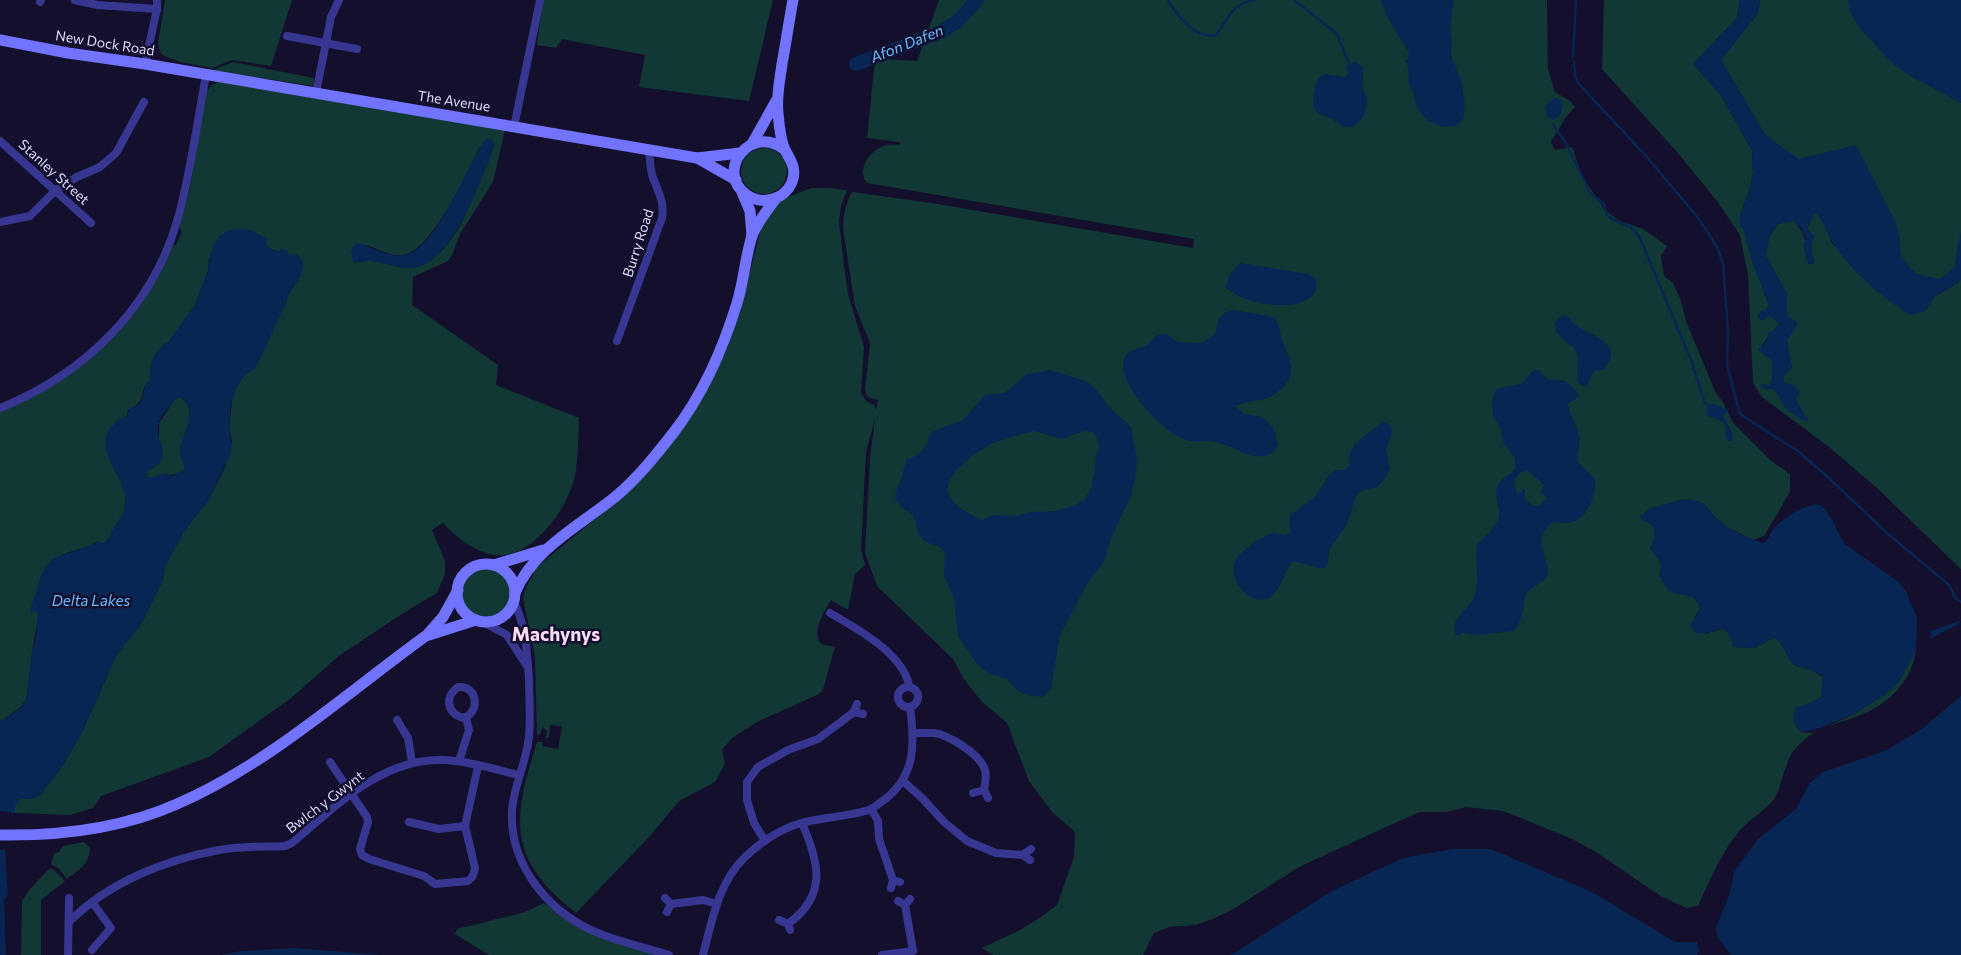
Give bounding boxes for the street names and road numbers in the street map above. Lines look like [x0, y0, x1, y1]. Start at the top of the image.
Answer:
street label: New Dock Road [54, 26, 156, 59]
street label: The Avenue [416, 86, 492, 115]
street label: Stanley Street [15, 135, 93, 208]
street label: Burry Road [619, 207, 657, 279]
street label: Bwlch y Gwynt [282, 767, 367, 837]

